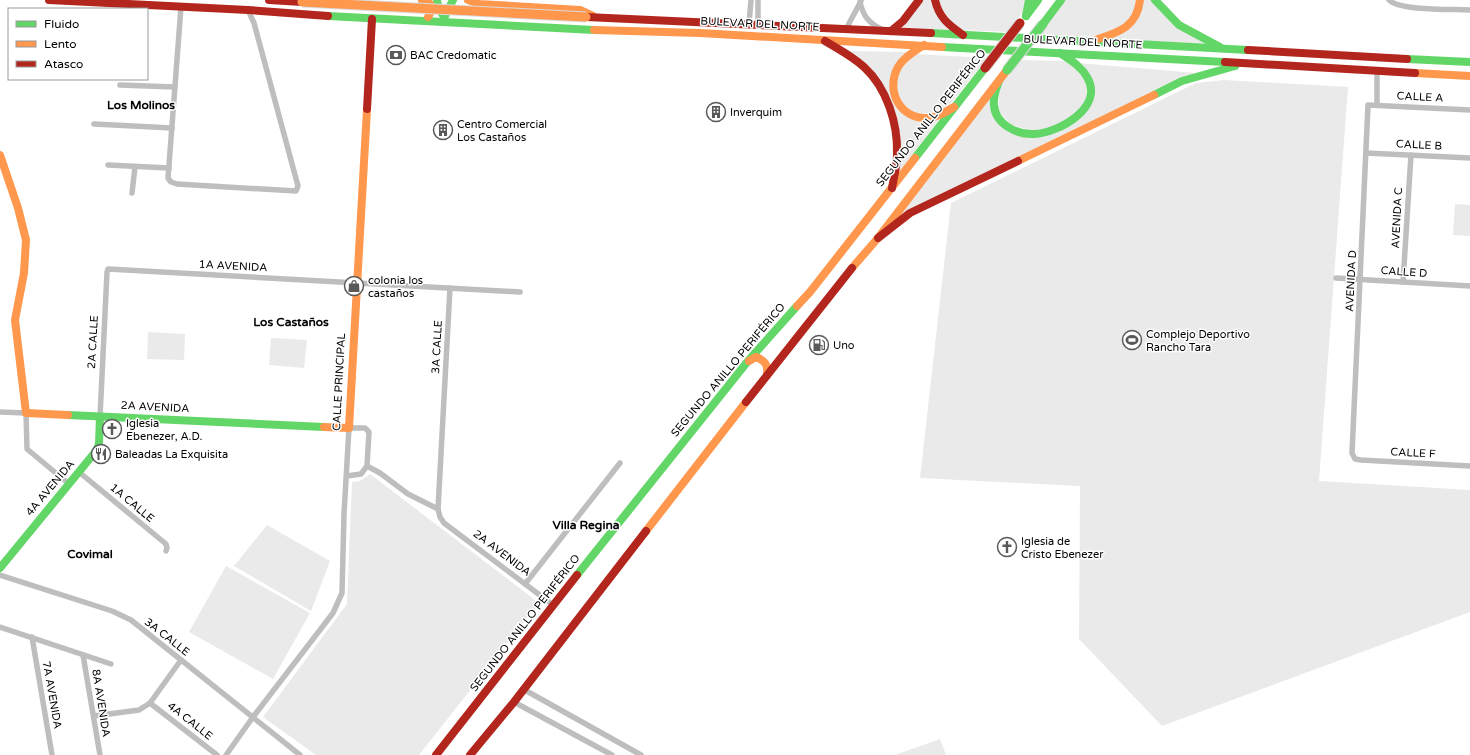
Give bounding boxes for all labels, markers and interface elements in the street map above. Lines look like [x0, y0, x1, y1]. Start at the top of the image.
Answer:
legend [8, 8, 148, 80]
street label: BULEVAR DEL NORTE [700, 14, 820, 34]
text: Fluido [44, 17, 79, 31]
street label: BULEVAR DEL NORTE [1023, 32, 1143, 52]
text: Lento [44, 37, 77, 51]
bank icon: BAC Credomatic [385, 44, 407, 66]
street label: SEGUNDO ANILLO PERIFÉRICO [873, 46, 989, 189]
place label: BAC Credomatic [410, 49, 497, 62]
text: Atasco [44, 57, 83, 71]
street label: CALLE A [1396, 89, 1444, 105]
district label: Los Molinos [107, 98, 175, 112]
building icon: Inverquim [705, 101, 727, 123]
place label: Inverquim [730, 106, 782, 119]
place label: Centro Comercial Los Castaños [457, 118, 547, 144]
building icon: Centro Comercial Los Castaños [432, 119, 454, 141]
street label: CALLE B [1396, 137, 1443, 153]
street label: AVENIDA C [1389, 187, 1405, 249]
street label: AVENIDA D [1343, 250, 1359, 312]
street label: 1A AVENIDA [198, 258, 268, 274]
street label: CALLE D [1380, 264, 1428, 280]
place label: colonia los castaños [368, 274, 423, 300]
shop icon: colonia los castaños [343, 275, 365, 297]
street label: SEGUNDO ANILLO PERIFÉRICO [668, 300, 788, 439]
street label: 2A CALLE [85, 315, 101, 369]
district label: Los Castaños [253, 315, 329, 329]
street label: 3A CALLE [429, 320, 445, 374]
place label: Complejo Deportivo Rancho Tara [1146, 328, 1250, 354]
sports icon: Complejo Deportivo Rancho Tara [1121, 329, 1143, 351]
street label: CALLE PRINCIPAL [330, 332, 348, 431]
fuel station icon: Uno [808, 334, 830, 356]
place label: Uno [833, 339, 855, 352]
street label: 2A AVENIDA [120, 399, 190, 415]
place label: Iglesia Ebenezer, A.D. [126, 417, 202, 443]
church icon: Iglesia Ebenezer, A.D. [101, 418, 123, 440]
restaurant icon: Baleadas La Exquisita [90, 443, 112, 465]
street label: CALLE F [1390, 445, 1436, 461]
place label: Baleadas La Exquisita [115, 448, 228, 461]
street label: 4A AVENIDA [23, 458, 77, 518]
street label: 1A CALLE [107, 481, 157, 525]
district label: Villa Regina [553, 518, 620, 533]
street label: 2A AVENIDA [471, 527, 533, 579]
place label: Iglesia de Cristo Ebenezer [1021, 535, 1104, 561]
church icon: Iglesia de Cristo Ebenezer [996, 536, 1018, 558]
district label: Covimal [67, 547, 113, 561]
street label: SEGUNDO ANILLO PERIFÉRICO [467, 551, 583, 694]
street label: 3A CALLE [142, 615, 192, 659]
street label: 7A AVENIDA [40, 660, 64, 730]
street label: 8A AVENIDA [89, 668, 113, 738]
street label: 4A CALLE [165, 699, 215, 743]

